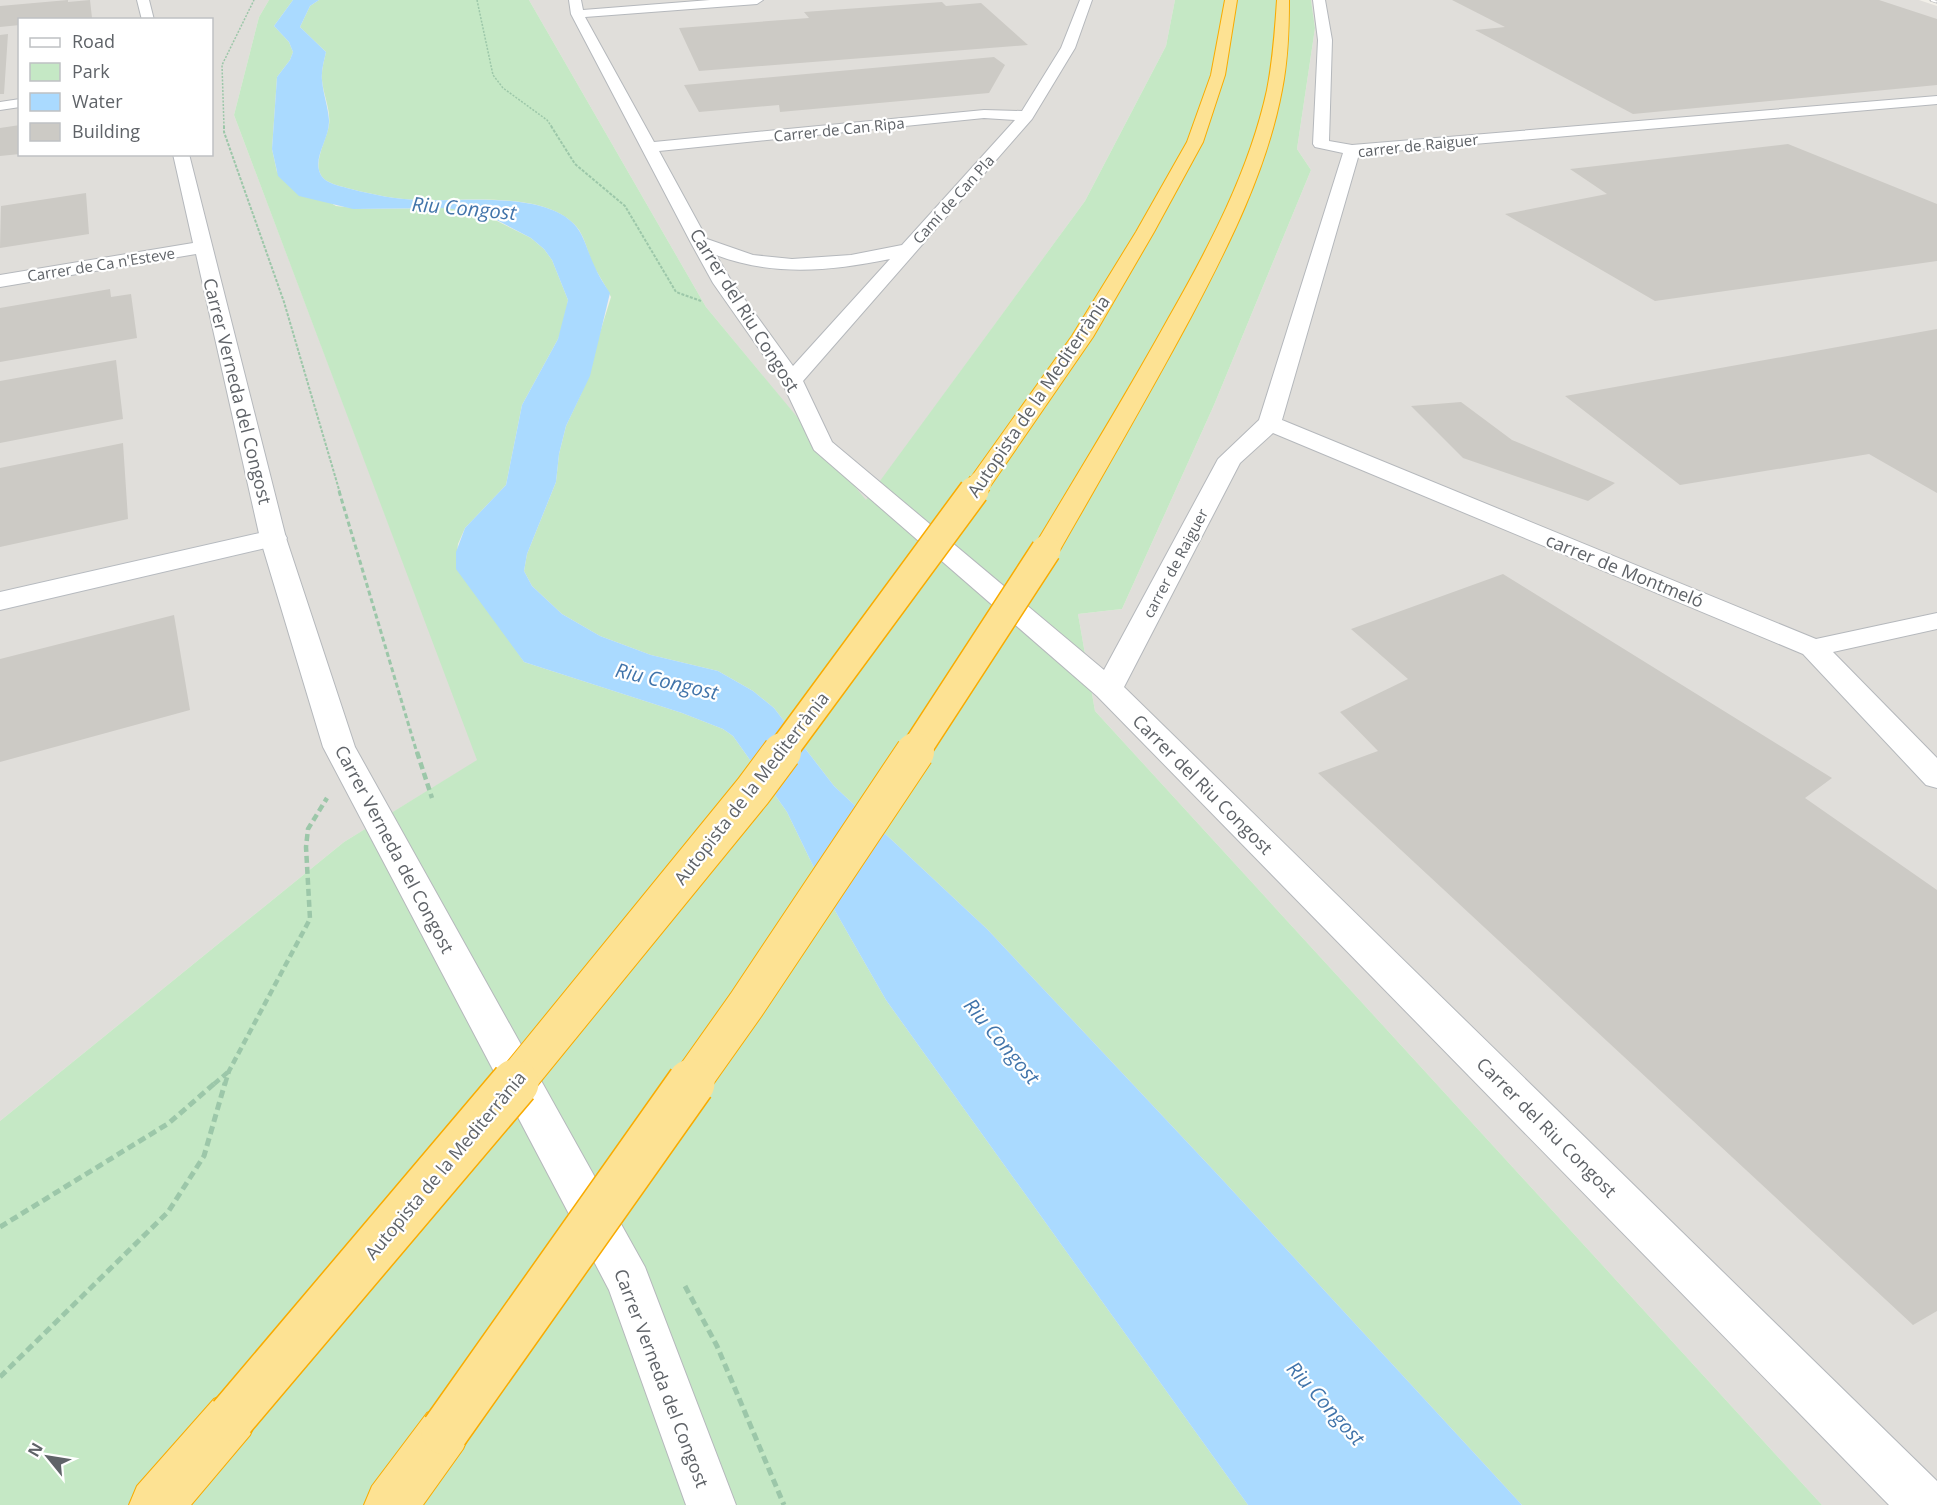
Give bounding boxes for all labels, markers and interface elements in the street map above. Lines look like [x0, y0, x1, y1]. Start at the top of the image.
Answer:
legend [18, 18, 213, 156]
text: Road [72, 29, 115, 53]
text: Park [72, 59, 110, 83]
text: Water [72, 89, 123, 113]
street label: Carrer de Can Ripa [773, 112, 905, 146]
text: Building [72, 119, 140, 143]
street label: carrer de Raiguer [1357, 129, 1479, 161]
street label: Camí de Can Pla [908, 150, 998, 248]
water label: Riu Congost [411, 190, 519, 226]
street label: Carrer del Riu Congost [685, 224, 805, 396]
street label: Carrer de Ca n'Esteve [26, 242, 176, 286]
street label: Carrer Verneda del Congost [198, 275, 278, 507]
street label: Autopista de la Mediterrània [961, 290, 1115, 502]
street label: carrer de Raiguer [1138, 505, 1212, 621]
street label: carrer de Montmeló [1543, 527, 1707, 613]
water label: Riu Congost [613, 656, 722, 706]
street label: Autopista de la Mediterrània [668, 687, 834, 889]
street label: Carrer del Riu Congost [1128, 709, 1278, 859]
street label: Carrer Verneda del Congost [330, 741, 460, 957]
water label: Riu Congost [958, 992, 1047, 1091]
street label: Carrer del Riu Congost [1472, 1052, 1622, 1202]
street label: Autopista de la Mediterrània [359, 1066, 531, 1264]
street label: Carrer Verneda del Congost [609, 1265, 715, 1491]
water label: Riu Congost [1281, 1355, 1372, 1452]
north arrow [18, 1427, 78, 1487]
text: N [22, 1438, 48, 1461]

